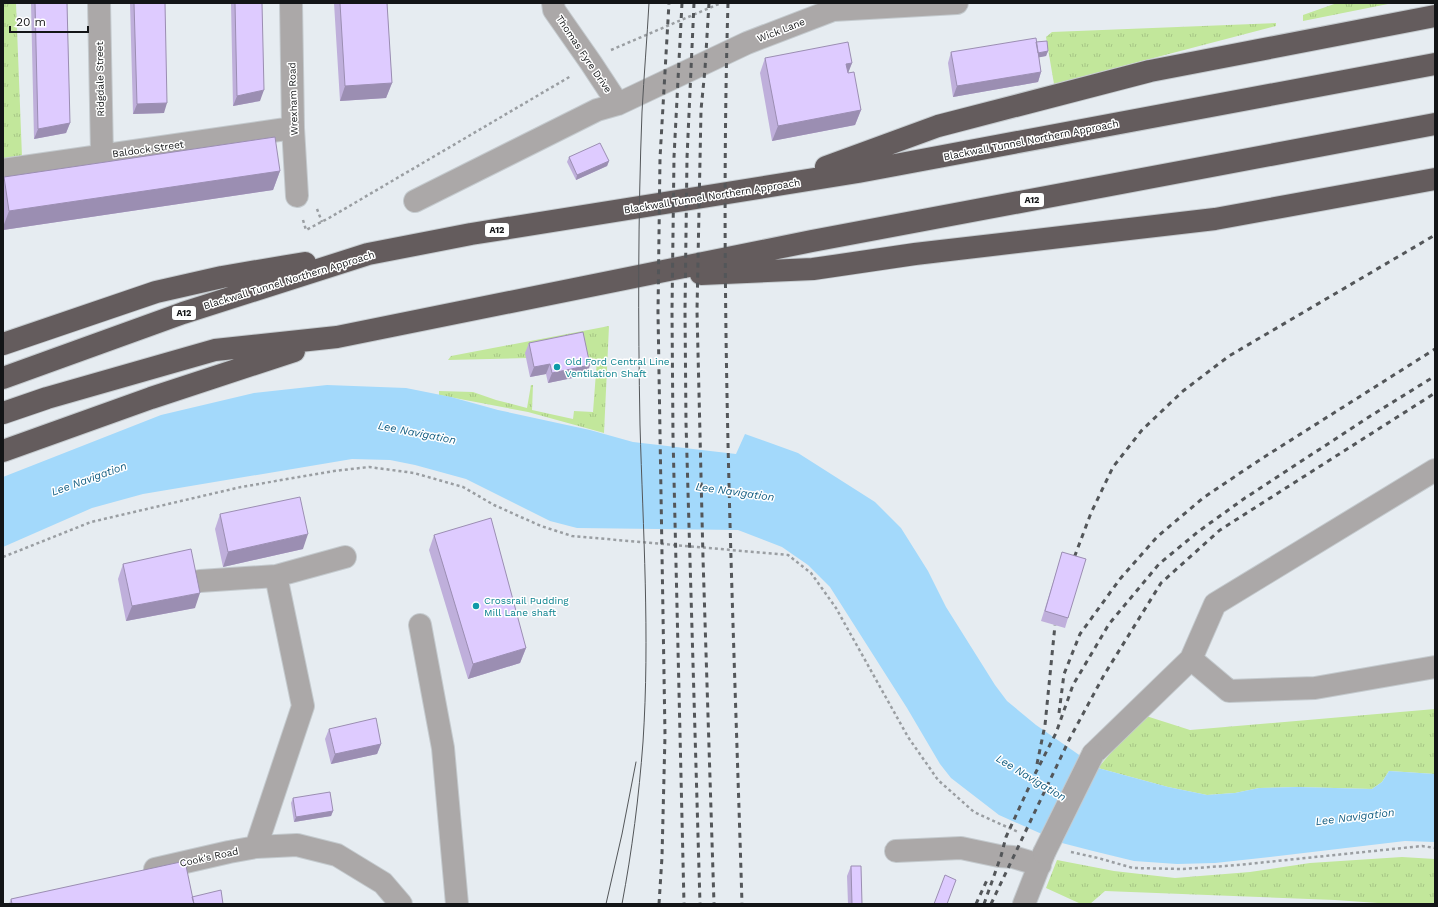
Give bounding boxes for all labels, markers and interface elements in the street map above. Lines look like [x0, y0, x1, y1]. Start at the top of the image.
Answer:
scale bar [10, 8, 88, 34]
street label: Thomas Fyre Drive [554, 13, 614, 95]
text: 20 m [16, 15, 46, 29]
street label: Wick Lane [756, 16, 807, 44]
street label: Ridgdale Street [94, 41, 106, 117]
street label: Wrexham Road [286, 62, 300, 136]
street label: Blackwall Tunnel Northern Approach [943, 118, 1119, 162]
street label: Baldock Street [112, 138, 185, 159]
street label: Blackwall Tunnel Northern Approach [623, 177, 801, 215]
road number: A12 [1020, 193, 1044, 207]
road number: A12 [485, 223, 509, 237]
street label: Blackwall Tunnel Northern Approach [202, 249, 376, 311]
road number: A12 [172, 306, 196, 320]
place label: Old Ford Central Line Ventilation Shaft [565, 356, 670, 379]
marker: Old Ford Central Line Ventilation Shaft [552, 362, 562, 372]
water label: Lee Navigation [377, 419, 457, 447]
water label: Lee Navigation [50, 459, 128, 499]
water label: Lee Navigation [695, 480, 775, 504]
place label: Crossrail Pudding Mill Lane shaft [484, 595, 569, 618]
marker: Crossrail Pudding Mill Lane shaft [471, 601, 481, 611]
water label: Lee Navigation [994, 752, 1068, 804]
water label: Lee Navigation [1315, 806, 1395, 828]
street label: Cook's Road [179, 845, 239, 869]

